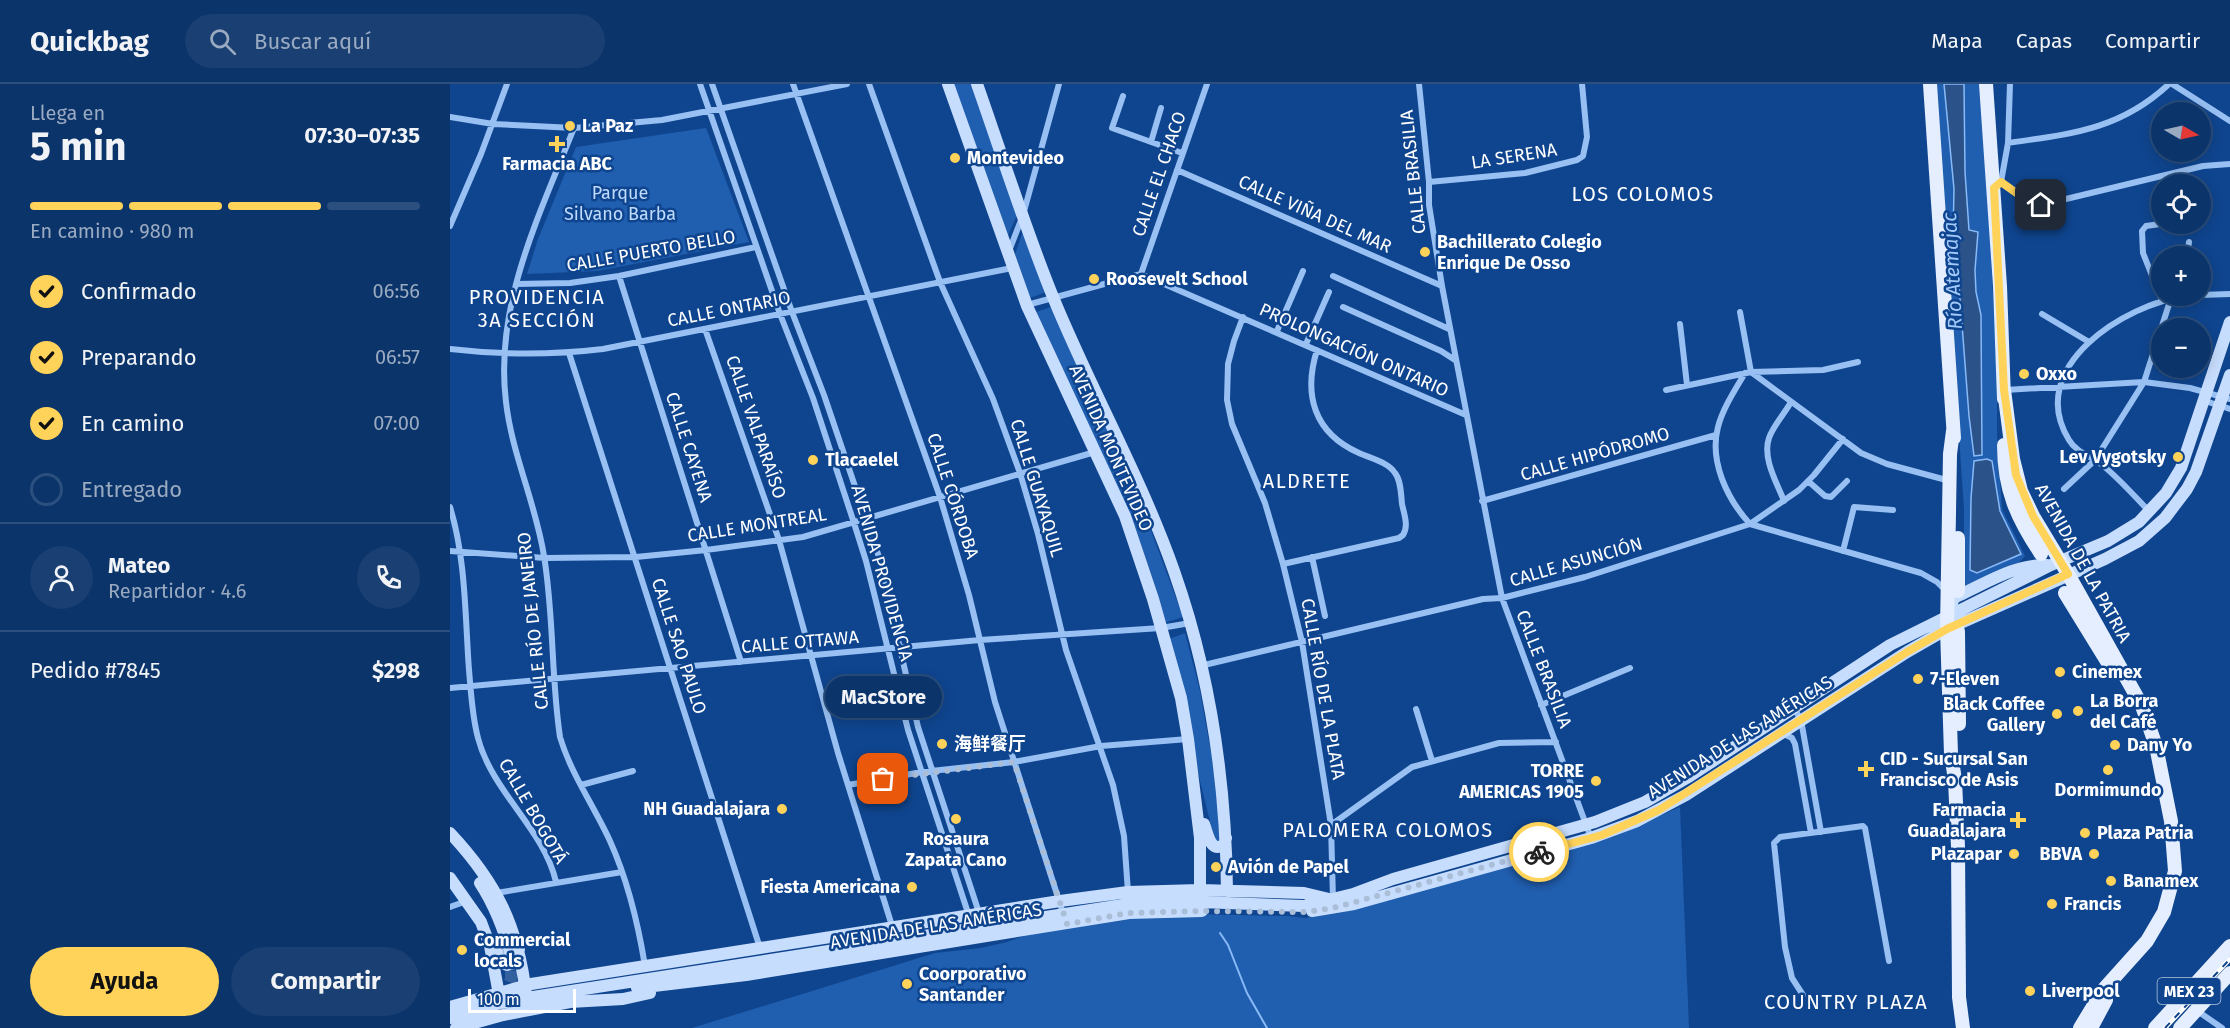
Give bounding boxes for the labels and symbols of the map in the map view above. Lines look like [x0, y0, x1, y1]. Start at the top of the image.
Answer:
north arrow [2151, 102, 2211, 162]
street label: CALLE BRASILIA [1395, 108, 1430, 235]
street label: CALLE EL CHACO [1127, 109, 1191, 239]
place label: La Paz [582, 115, 633, 137]
marker: La Paz [563, 119, 577, 133]
marker: Farmacia ABC [550, 137, 564, 151]
street label: LA SERENA [1469, 138, 1559, 174]
place label: Montevideo [967, 147, 1064, 169]
marker: Montevideo [948, 151, 962, 165]
place label: Farmacia ABC [502, 153, 613, 175]
street label: CALLE VIÑA DEL MAR [1235, 169, 1396, 258]
pin [2015, 179, 2066, 230]
park label: Parque Silvano Barba [564, 182, 676, 225]
district label: LOS COLOMOS [1571, 182, 1715, 206]
water label: Río Atemajac [1937, 211, 1967, 330]
street label: CALLE PUERTO BELLO [565, 225, 737, 277]
place label: Bachillerato Colegio Enrique De Osso [1437, 231, 1602, 274]
marker: Bachillerato Colegio Enrique De Osso [1418, 245, 1432, 259]
place label: Roosevelt School [1106, 268, 1248, 290]
marker: Roosevelt School [1087, 272, 1101, 286]
district label: PROVIDENCIA 3A SECCIÓN [469, 285, 605, 332]
street label: CALLE ONTARIO [666, 286, 792, 332]
street label: PROLONGACIÓN ONTARIO [1256, 298, 1452, 402]
street label: CALLE VALPARAÍSO [721, 352, 792, 502]
street label: AVENIDA MONTEVIDEO [1064, 361, 1158, 535]
place label: Oxxo [2036, 363, 2077, 385]
marker: Oxxo [2017, 367, 2031, 381]
street label: CALLE CAYENA [661, 389, 717, 505]
street label: CALLE GUAYAQUIL [1006, 416, 1068, 560]
street label: CALLE HIPÓDROMO [1518, 422, 1672, 486]
street label: CALLE CÓRDOBA [922, 430, 984, 562]
place label: Lev Vygotsky [2060, 446, 2167, 468]
place label: Tlacaelel [825, 449, 899, 471]
marker: Lev Vygotsky [2171, 450, 2185, 464]
marker: Tlacaelel [806, 453, 820, 467]
district label: ALDRETE [1263, 469, 1351, 493]
street label: AVENIDA DE LA PATRIA [2030, 480, 2136, 647]
street label: AVENIDA PROVIDENCIA [846, 483, 918, 664]
street label: CALLE MONTREAL [686, 503, 828, 547]
street label: CALLE RÍO DE JANEIRO [512, 531, 553, 711]
street label: CALLE ASUNCIÓN [1507, 533, 1645, 591]
street label: CALLE SAO PAULO [647, 575, 711, 717]
street label: CALLE RÍO DE LA PLATA [1296, 596, 1351, 782]
street label: CALLE BRASILIA [1511, 607, 1577, 732]
street label: CALLE OTTAWA [740, 626, 860, 658]
place label: Cinemex [2072, 661, 2143, 683]
marker: Cinemex [2053, 665, 2067, 679]
place label: 7-Eleven [1930, 668, 2000, 690]
street label: AVENIDA DE LAS AMÉRICAS [1643, 670, 1837, 803]
marker: 7-Eleven [1911, 672, 1925, 686]
callout: MacStore [824, 677, 942, 719]
place label: La Borra del Café [2090, 690, 2159, 733]
place label: Black Coffee Gallery [1943, 693, 2046, 736]
marker: La Borra del Café [2071, 704, 2085, 718]
marker: Black Coffee Gallery [2050, 707, 2064, 721]
place label: 海鲜餐厅 [954, 733, 1026, 755]
place label: Dany Yo [2127, 734, 2192, 756]
marker: 海鲜餐厅 [935, 737, 949, 751]
marker: Dany Yo [2108, 738, 2122, 752]
place label: CID - Sucursal San Francisco de Asis [1880, 748, 2028, 791]
pin [857, 753, 908, 804]
street label: CALLE BOGOTÁ [494, 754, 573, 868]
place label: TORRE AMERICAS 1905 [1458, 760, 1584, 803]
marker: CID - Sucursal San Francisco de Asis [1857, 760, 1875, 778]
marker: Dormimundo [2101, 763, 2115, 777]
marker: TORRE AMERICAS 1905 [1589, 774, 1603, 788]
place label: Dormimundo [2055, 779, 2161, 801]
place label: NH Guadalajara [643, 798, 770, 820]
place label: Farmacia Guadalajara [1907, 799, 2006, 842]
marker: NH Guadalajara [775, 802, 789, 816]
marker: Rosaura Zapata Cano [949, 812, 963, 826]
marker: Farmacia Guadalajara [2011, 813, 2025, 827]
district label: PALOMERA COLOMOS [1282, 818, 1494, 842]
courier [1509, 822, 1569, 882]
place label: Plaza Patria [2097, 822, 2194, 844]
marker: Plaza Patria [2078, 826, 2092, 840]
place label: Rosaura Zapata Cano [905, 828, 1007, 871]
place label: Plazapar [1931, 843, 2003, 865]
place label: BBVA [2040, 843, 2082, 865]
marker: Plazapar [2007, 847, 2021, 861]
marker: BBVA [2087, 847, 2101, 861]
place label: Avión de Papel [1227, 856, 1350, 878]
marker: Avión de Papel [1209, 860, 1223, 874]
place label: Banamex [2123, 870, 2199, 892]
marker: Banamex [2104, 874, 2118, 888]
place label: Fiesta Americana [761, 876, 900, 898]
marker: Fiesta Americana [905, 880, 919, 894]
place label: Francis [2064, 893, 2122, 915]
street label: AVENIDA DE LAS AMÉRICAS [828, 897, 1044, 954]
marker: Francis [2045, 897, 2059, 911]
place label: Commercial locals [474, 929, 571, 972]
marker: Commercial locals [455, 943, 469, 957]
place label: Coorporativo Santander [919, 963, 1027, 1006]
marker: Coorporativo Santander [900, 977, 914, 991]
road number: MEX 23 [2158, 978, 2220, 1004]
place label: Liverpool [2042, 980, 2120, 1002]
marker: Liverpool [2023, 984, 2037, 998]
scale bar [468, 986, 576, 1014]
district label: COUNTRY PLAZA [1764, 990, 1928, 1014]

